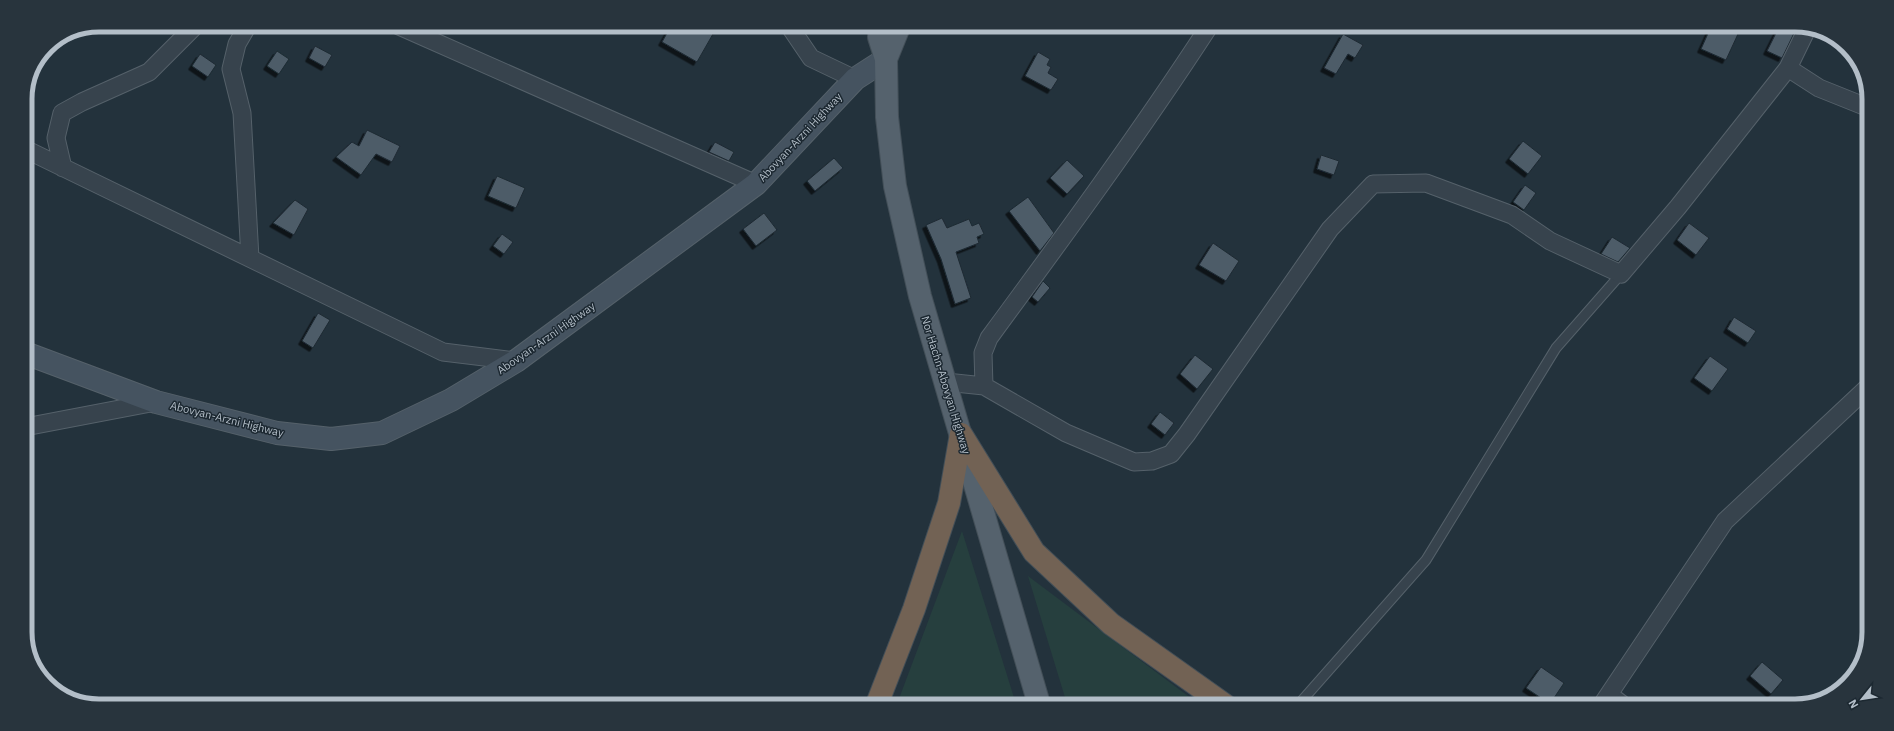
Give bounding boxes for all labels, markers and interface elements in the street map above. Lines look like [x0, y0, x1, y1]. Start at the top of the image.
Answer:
street label: Abovyan-Arzni Highway [755, 89, 845, 184]
street label: Abovyan-Arzni Highway [494, 299, 598, 377]
street label: Nor Hachn-Abovyan Highway [918, 314, 974, 456]
street label: Abovyan-Arzni Highway [169, 398, 286, 440]
north arrow [1842, 679, 1882, 719]
text: N [1845, 697, 1861, 711]

